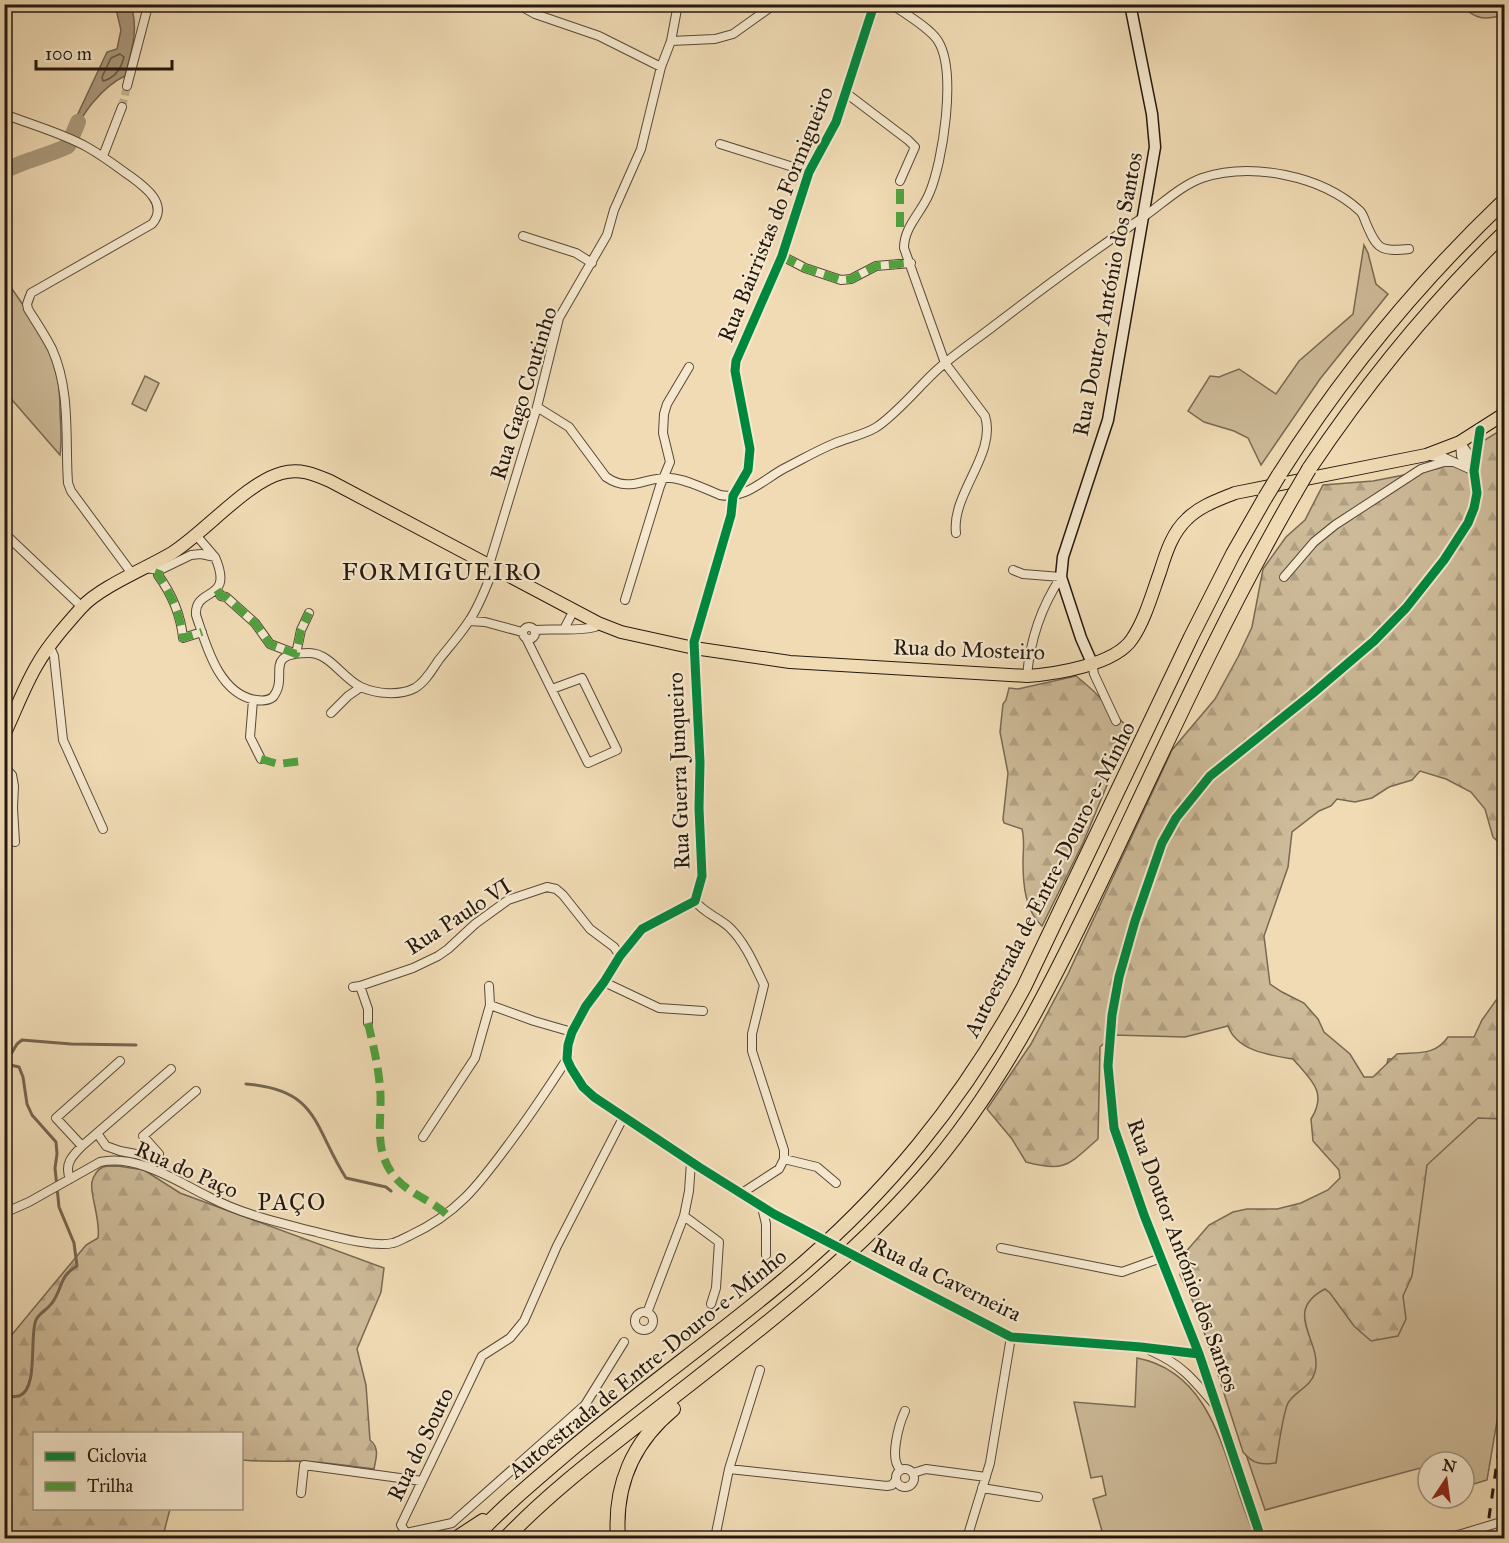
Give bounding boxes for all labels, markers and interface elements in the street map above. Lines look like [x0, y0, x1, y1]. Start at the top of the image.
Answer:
scale bar [36, 33, 172, 71]
text: 100 m [45, 43, 92, 65]
street label: Rua Bairristas do Formigueiro [712, 83, 839, 346]
street label: Rua Doutor António dos Santos [1067, 150, 1148, 438]
street label: Rua Gago Coutinho [484, 303, 563, 483]
district label: FORMIGUEIRO [342, 557, 542, 587]
street label: Rua do Mosteiro [892, 633, 1045, 666]
street label: Rua Guerra Junqueiro [662, 672, 695, 870]
street label: Autoestrada de Entre-Douro-e-Minho [957, 717, 1141, 1042]
street label: Rua Paulo VI [400, 872, 516, 961]
street label: Rua Doutor António dos Santos [1121, 1115, 1246, 1395]
street label: Rua do Paço [131, 1135, 243, 1204]
district label: PAÇO [257, 1187, 327, 1217]
street label: Rua da Caverneira [868, 1232, 1026, 1328]
street label: Autoestrada de Entre-Douro-e-Minho [502, 1243, 792, 1485]
street label: Rua do Souto [381, 1383, 459, 1505]
legend [33, 1432, 243, 1510]
text: Ciclovia [87, 1445, 147, 1467]
north arrow [1416, 1450, 1476, 1510]
text: N [1441, 1455, 1458, 1477]
text: Trilha [87, 1475, 133, 1497]

